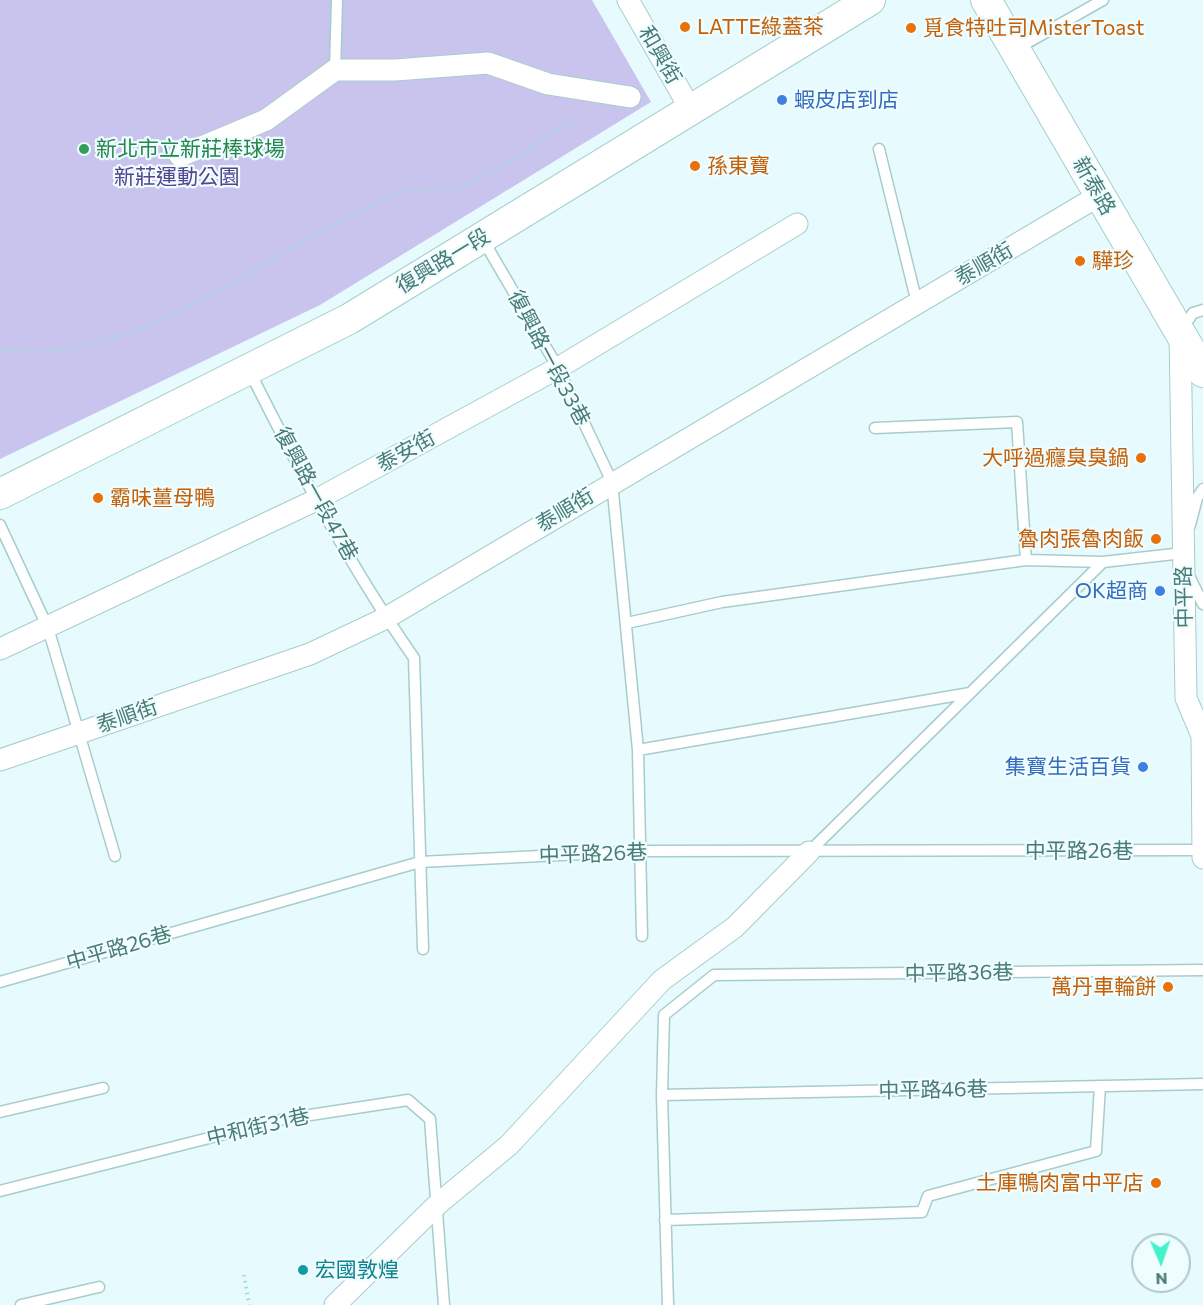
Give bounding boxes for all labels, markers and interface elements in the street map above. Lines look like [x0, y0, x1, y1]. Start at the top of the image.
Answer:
place label: LATTE綠蓋茶 [697, 14, 824, 40]
place label: 覓食特吐司MisterToast [923, 15, 1144, 41]
marker: LATTE綠蓋茶 [678, 20, 692, 34]
street label: 和興街 [633, 21, 687, 89]
marker: 覓食特吐司MisterToast [904, 21, 918, 35]
place label: 蝦皮店到店 [794, 87, 899, 113]
marker: 蝦皮店到店 [775, 93, 789, 107]
place label: 新北市立新莊棒球場 [96, 136, 285, 162]
marker: 新北市立新莊棒球場 [77, 142, 91, 156]
street label: 新泰路 [1067, 152, 1121, 220]
place label: 孫東寶 [707, 153, 770, 179]
marker: 孫東寶 [688, 159, 702, 173]
park label: 新莊運動公園 [114, 164, 240, 190]
street label: 復興路一段 [392, 223, 494, 299]
street label: 泰順街 [950, 237, 1018, 291]
place label: 驊珍 [1092, 248, 1134, 274]
marker: 驊珍 [1073, 254, 1087, 268]
street label: 復興路一段33巷 [503, 286, 595, 430]
street label: 復興路一段47巷 [269, 423, 363, 565]
street label: 泰安街 [372, 425, 440, 477]
place label: 大呼過癮臭臭鍋 [982, 445, 1129, 471]
marker: 大呼過癮臭臭鍋 [1134, 451, 1148, 465]
street label: 泰順街 [532, 483, 598, 537]
place label: 霸味薑母鴨 [110, 485, 215, 511]
marker: 霸味薑母鴨 [91, 491, 105, 505]
place label: 魯肉張魯肉飯 [1018, 526, 1144, 552]
marker: 魯肉張魯肉飯 [1149, 532, 1163, 546]
street label: 中平路 [1171, 565, 1197, 629]
place label: OK超商 [1075, 578, 1148, 604]
marker: OK超商 [1153, 584, 1167, 598]
street label: 泰順街 [93, 694, 161, 738]
place label: 集寶生活百貨 [1005, 754, 1131, 780]
marker: 集寶生活百貨 [1136, 760, 1150, 774]
street label: 中平路26巷 [1025, 838, 1133, 864]
street label: 中平路26巷 [538, 840, 648, 868]
street label: 中平路26巷 [63, 921, 175, 975]
street label: 中平路36巷 [904, 959, 1014, 987]
place label: 萬丹車輪餅 [1051, 974, 1156, 1000]
marker: 萬丹車輪餅 [1161, 980, 1175, 994]
street label: 中平路46巷 [878, 1076, 988, 1104]
street label: 中和街31巷 [204, 1103, 312, 1151]
place label: 土庫鴨肉富中平店 [976, 1170, 1144, 1196]
marker: 土庫鴨肉富中平店 [1149, 1176, 1163, 1190]
north arrow [1131, 1233, 1191, 1293]
place label: 宏國敦煌 [315, 1257, 399, 1283]
marker: 宏國敦煌 [296, 1263, 310, 1277]
text: N [1155, 1270, 1168, 1289]

